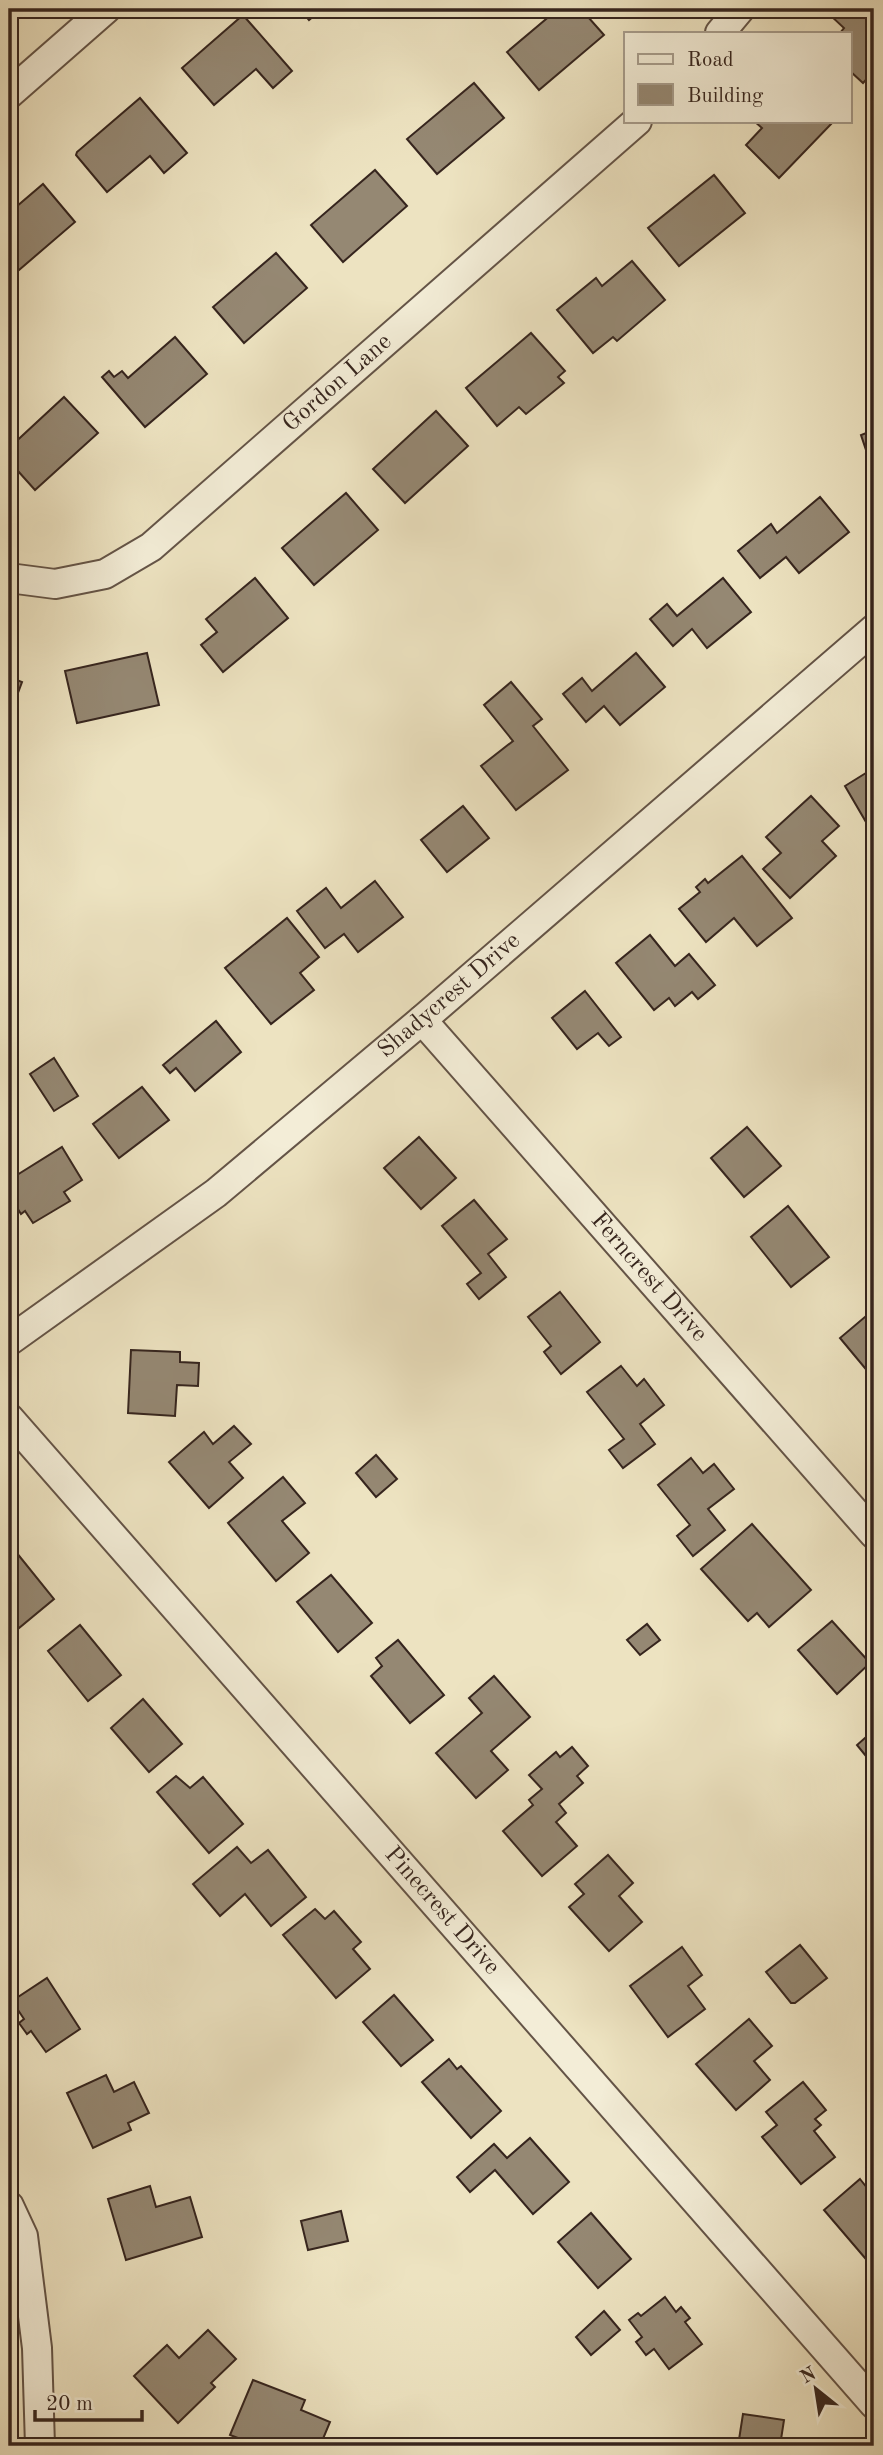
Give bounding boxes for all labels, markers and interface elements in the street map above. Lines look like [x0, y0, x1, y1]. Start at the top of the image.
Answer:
legend [624, 32, 852, 122]
text: Road [687, 50, 734, 71]
text: Building [687, 86, 764, 107]
street label: Gordon Lane [279, 330, 396, 437]
street label: Shadycrest Drive [374, 929, 525, 1063]
street label: Ferncrest Drive [586, 1208, 711, 1347]
street label: Pinecrest Drive [379, 1843, 504, 1980]
north arrow [782, 2354, 852, 2424]
text: N [798, 2364, 820, 2388]
scale bar [35, 2378, 142, 2422]
text: 20 m [46, 2394, 93, 2415]

